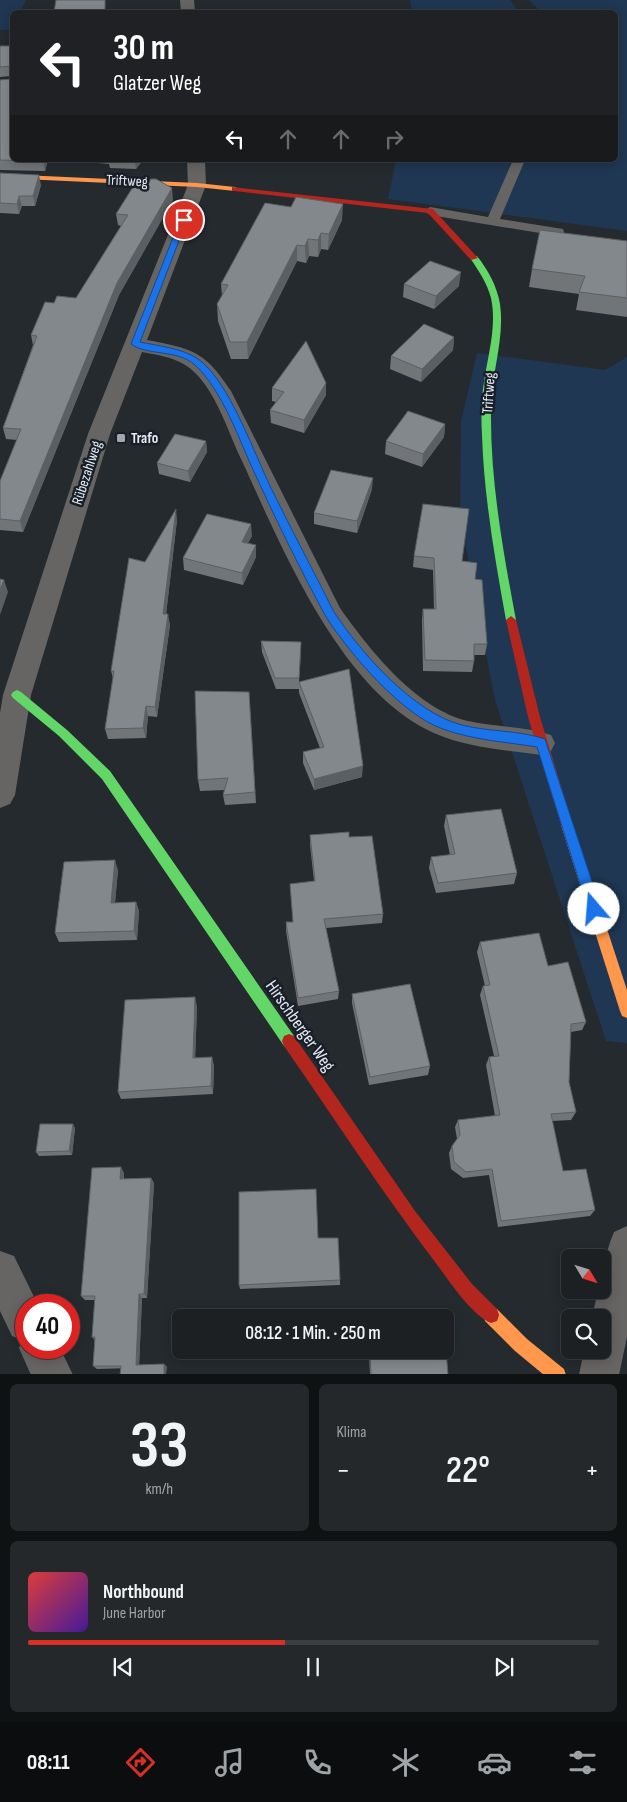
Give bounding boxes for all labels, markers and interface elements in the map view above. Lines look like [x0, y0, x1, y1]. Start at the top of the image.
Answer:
text: 30 m [113, 27, 174, 70]
icon: left [30, 30, 95, 95]
text: Glatzer Weg [113, 70, 201, 97]
icon: left [221, 125, 249, 153]
icon: ahead [274, 125, 302, 153]
icon: ahead [327, 125, 355, 153]
icon: right [380, 125, 408, 153]
street label: Triftweg [106, 170, 148, 192]
pin [163, 199, 205, 241]
icon: arrive [170, 206, 198, 234]
street label: Triftweg [478, 372, 500, 414]
place label: Trafo [131, 429, 158, 448]
marker: Trafo [115, 432, 127, 444]
street label: Rübezahlweg [68, 439, 106, 507]
position arrow [567, 882, 619, 934]
street label: Hirschberger Weg [261, 976, 339, 1076]
north arrow [561, 1249, 611, 1299]
map controls [561, 1249, 611, 1359]
speed limit sign: 40 [15, 1294, 80, 1359]
button: search [561, 1309, 611, 1359]
text: 08:12 · 1 Min. · 250 m [245, 1322, 381, 1345]
text: 33 [130, 1408, 188, 1486]
text: Klima [337, 1423, 367, 1442]
text: 22° [446, 1448, 490, 1493]
text: − [337, 1454, 350, 1487]
text: + [585, 1454, 599, 1487]
text: km/h [145, 1480, 173, 1499]
text: Northbound [103, 1581, 184, 1604]
text: June Harbor [103, 1604, 166, 1623]
icon: previous [109, 1653, 137, 1681]
icon: pause [299, 1653, 327, 1681]
icon: next [490, 1653, 518, 1681]
icon: directions [123, 1745, 158, 1780]
icon: music [212, 1745, 247, 1780]
icon: phone [300, 1745, 335, 1780]
icon: climate [388, 1745, 423, 1780]
icon: car [477, 1745, 512, 1780]
icon: filters [565, 1745, 600, 1780]
text: 08:11 [27, 1749, 70, 1776]

